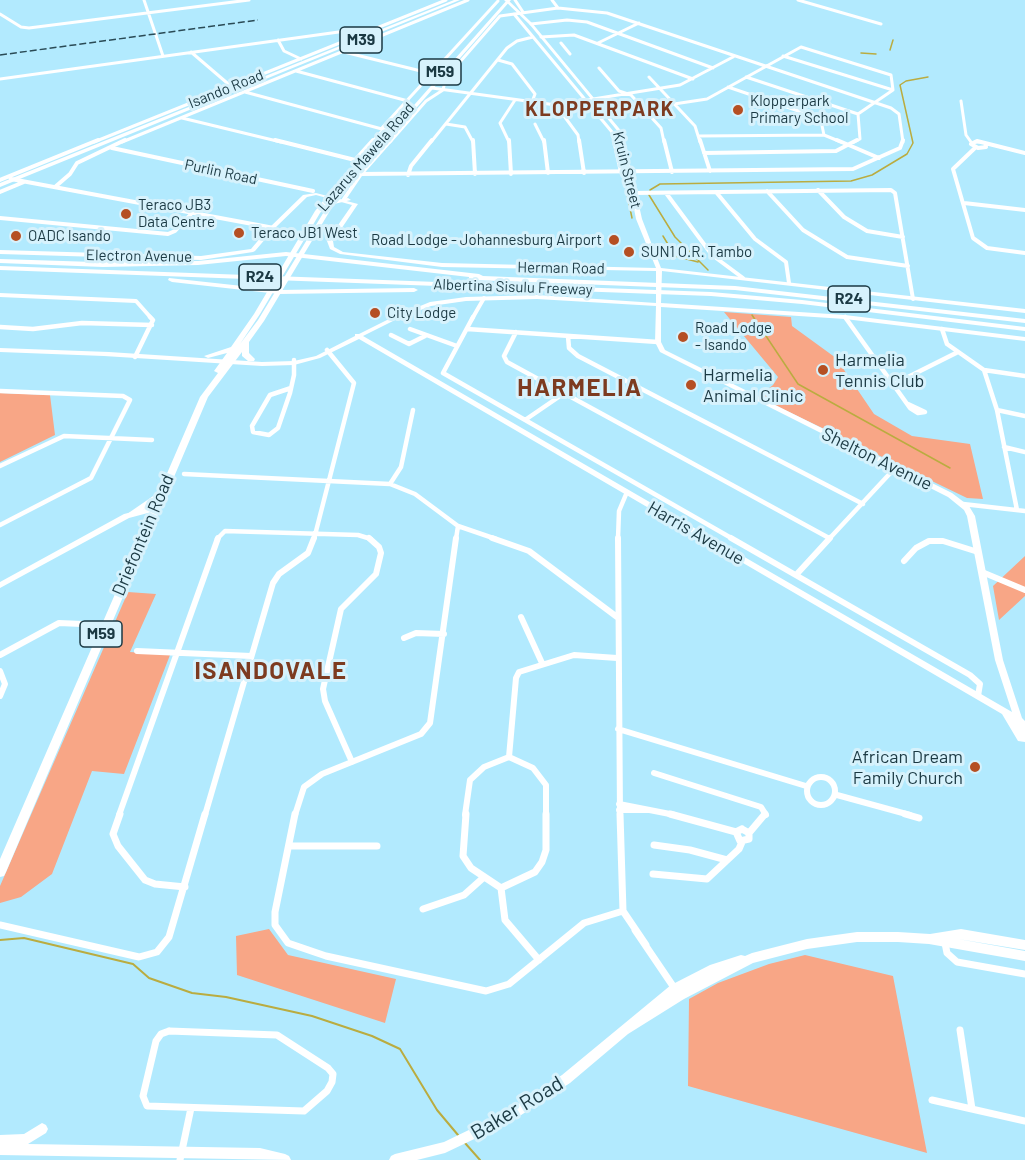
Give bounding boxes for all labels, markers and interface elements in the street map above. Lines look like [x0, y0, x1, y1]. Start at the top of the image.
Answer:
road number: M39 [340, 27, 382, 53]
road number: M59 [419, 59, 461, 85]
street label: Isando Road [186, 66, 266, 112]
place label: Klopperpark Primary School [750, 92, 848, 127]
district label: KLOPPERPARK [525, 97, 675, 121]
street label: Lazarus Mawela Road [314, 99, 418, 215]
marker: Klopperpark Primary School [731, 103, 745, 117]
street label: Kruin Street [609, 130, 645, 210]
street label: Purlin Road [183, 156, 259, 188]
place label: Teraco JB3 Data Centre [138, 196, 215, 231]
marker: Teraco JB3 Data Centre [119, 207, 133, 221]
place label: Teraco JB1 West [251, 224, 358, 242]
marker: Teraco JB1 West [232, 226, 246, 240]
place label: OADC Isando [28, 227, 111, 245]
marker: OADC Isando [9, 229, 23, 243]
place label: Road Lodge - Johannesburg Airport [371, 231, 602, 249]
marker: Road Lodge - Johannesburg Airport [607, 233, 621, 247]
place label: SUN1 O.R. Tambo [641, 243, 752, 261]
marker: SUN1 O.R. Tambo [622, 245, 636, 259]
street label: Electron Avenue [86, 246, 192, 266]
street label: Herman Road [517, 258, 605, 278]
road number: R24 [239, 264, 281, 290]
street label: Albertina Sisulu Freeway [433, 275, 593, 299]
road number: R24 [828, 286, 870, 312]
place label: City Lodge [387, 304, 456, 322]
marker: City Lodge [368, 306, 382, 320]
place label: Road Lodge - Isando [695, 319, 772, 354]
marker: Road Lodge - Isando [676, 330, 690, 344]
place label: Harmelia Tennis Club [835, 349, 924, 392]
marker: Harmelia Tennis Club [816, 363, 830, 377]
place label: Harmelia Animal Clinic [703, 364, 803, 406]
district label: HARMELIA [517, 374, 643, 402]
marker: Harmelia Animal Clinic [684, 378, 698, 392]
street label: Shelton Avenue [818, 423, 936, 495]
street label: Driefontein Road [108, 471, 178, 599]
street label: Harris Avenue [644, 497, 748, 569]
road number: M59 [80, 621, 122, 647]
district label: ISANDOVALE [194, 657, 348, 685]
place label: African Dream Family Church [852, 746, 963, 789]
marker: African Dream Family Church [968, 760, 982, 774]
street label: Baker Road [466, 1071, 568, 1145]

